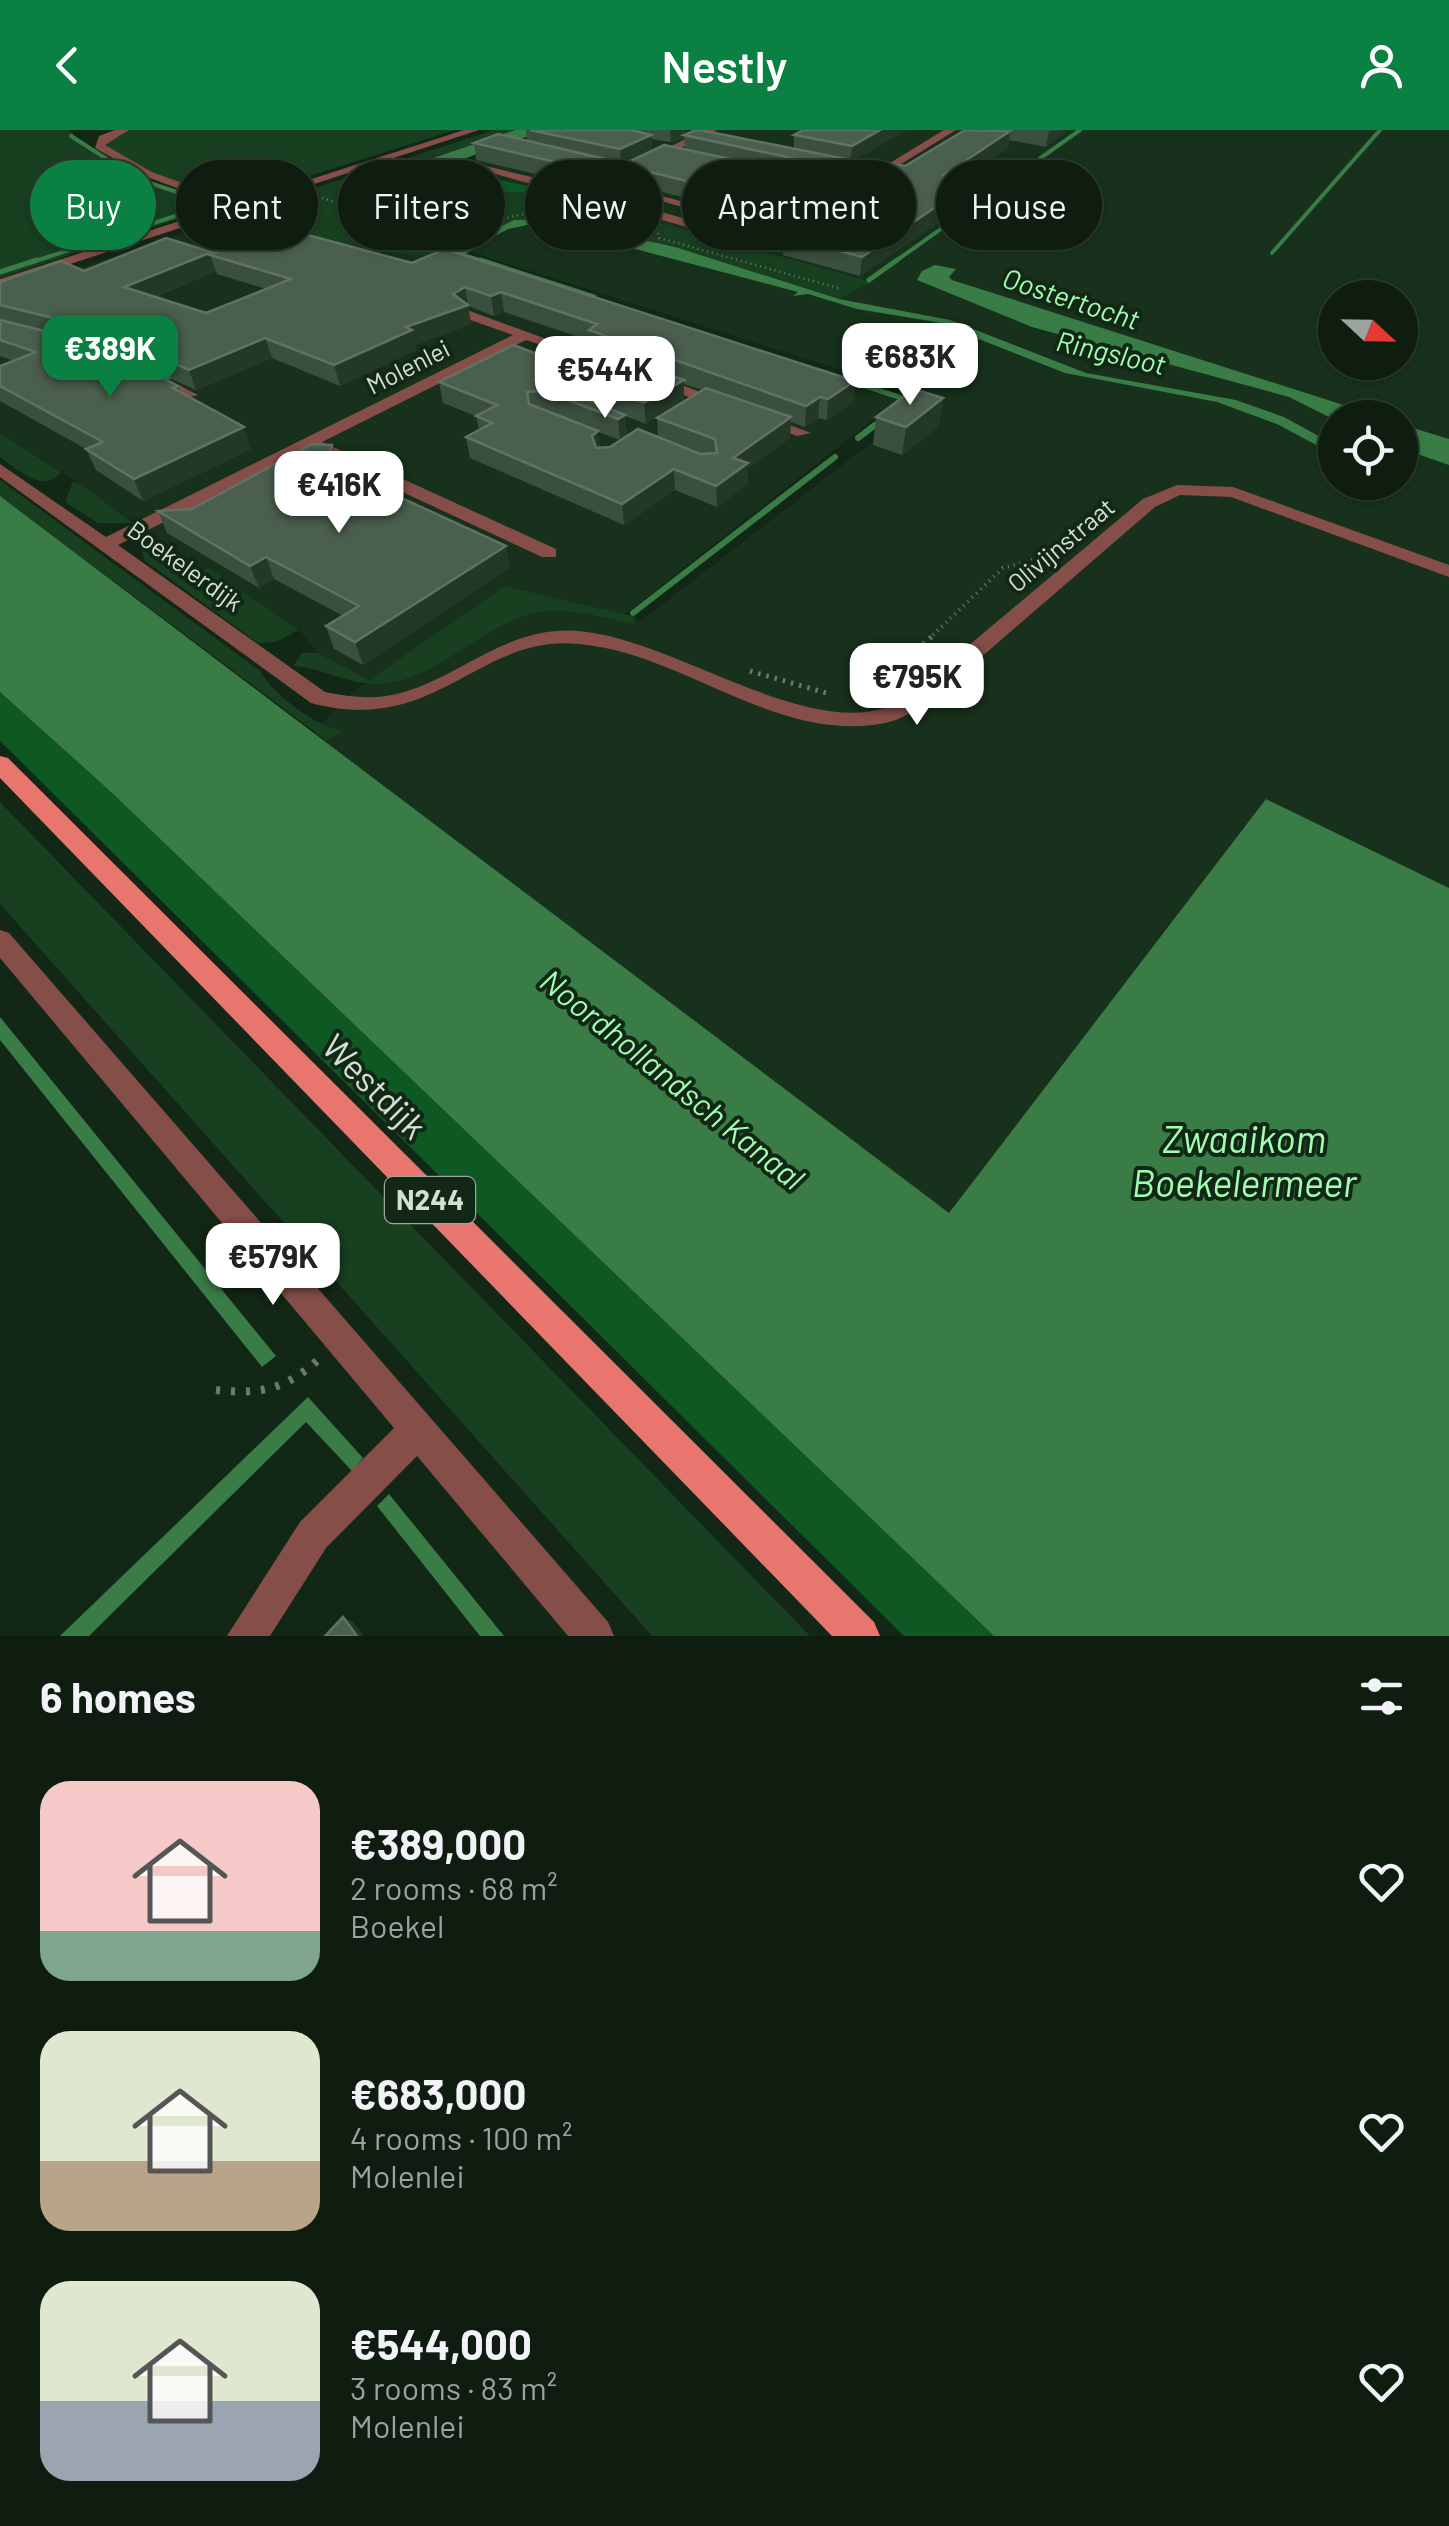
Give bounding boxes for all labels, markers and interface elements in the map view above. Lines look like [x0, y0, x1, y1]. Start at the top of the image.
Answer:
icon: back [40, 38, 95, 93]
text: Nestly [662, 38, 787, 92]
icon: person [1354, 38, 1409, 93]
chip: Buy [30, 160, 156, 250]
chip: Rent [176, 160, 318, 250]
chip: Filters [338, 160, 505, 250]
chip: New [525, 160, 662, 250]
chip: Apartment [682, 160, 916, 250]
chip: House [936, 160, 1102, 250]
water label: Oostertocht [999, 260, 1144, 336]
north arrow [1318, 280, 1418, 380]
map controls [1318, 280, 1418, 500]
pin: €389K [40, 315, 180, 400]
pin: €683K [840, 323, 980, 408]
water label: Ringsloot [1053, 323, 1169, 381]
text: €389K [64, 328, 156, 366]
street label: Molenlei [361, 332, 454, 400]
pin: €544K [535, 336, 675, 421]
text: €683K [864, 336, 956, 374]
text: €544K [557, 349, 653, 387]
button: locate [1318, 400, 1418, 500]
pin: €416K [269, 451, 409, 536]
text: €416K [296, 464, 382, 502]
street label: Olivijnstraat [1001, 491, 1120, 598]
street label: Boekelerdijk [122, 513, 249, 617]
pin: €795K [847, 643, 987, 728]
text: €795K [872, 656, 962, 694]
water label: Noordhollandsch Kanaal [534, 960, 813, 1196]
street label: Westdijk [314, 1025, 436, 1147]
water label: Zwaaikom Boekelermeer [1132, 1115, 1358, 1205]
road number: N244 [385, 1177, 475, 1223]
pin: €579K [203, 1223, 343, 1308]
text: €579K [228, 1236, 318, 1274]
icon: filters [1354, 1669, 1409, 1724]
text: 6 homes [40, 1671, 196, 1721]
text: €389,000 [350, 1818, 526, 1868]
icon: home [120, 1821, 240, 1941]
icon: heart [1354, 1854, 1409, 1909]
text: 2 rooms · 68 m² [350, 1868, 558, 1906]
text: Boekel [350, 1906, 444, 1944]
text: €683,000 [350, 2068, 526, 2118]
icon: home [120, 2071, 240, 2191]
icon: heart [1354, 2104, 1409, 2159]
text: 4 rooms · 100 m² [350, 2118, 572, 2156]
text: Molenlei [350, 2156, 465, 2194]
text: €544,000 [350, 2318, 532, 2368]
icon: home [120, 2321, 240, 2441]
icon: heart [1354, 2354, 1409, 2409]
text: 3 rooms · 83 m² [350, 2368, 557, 2406]
text: Molenlei [350, 2406, 465, 2444]

